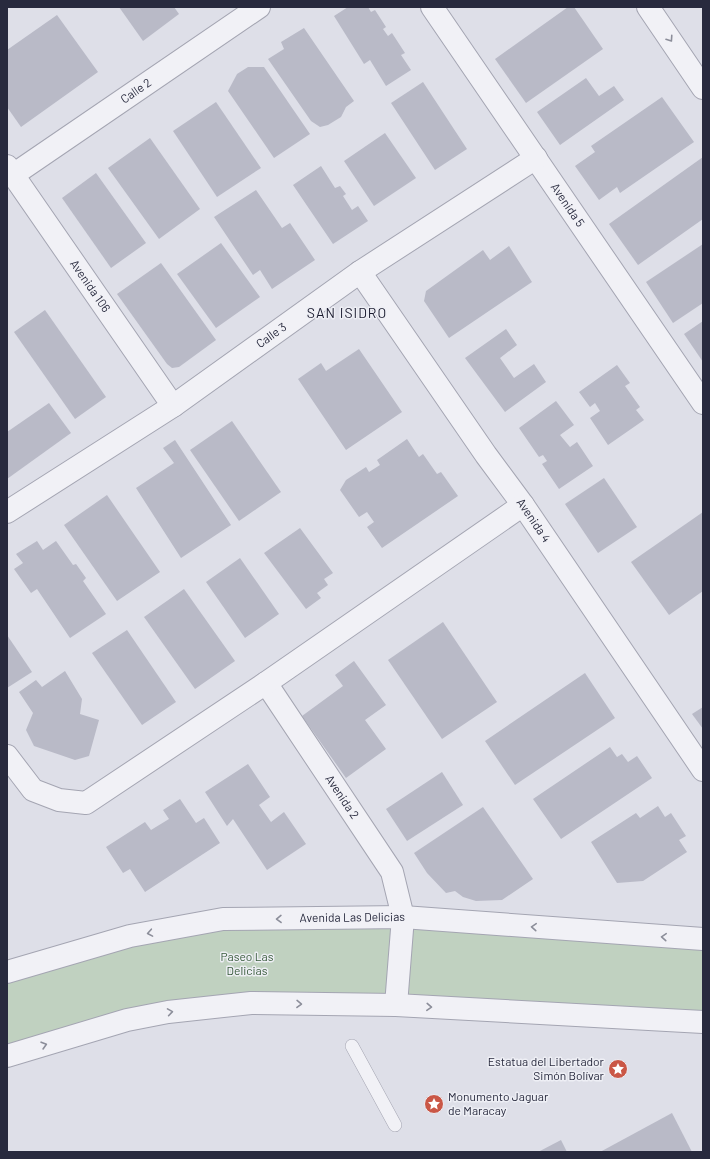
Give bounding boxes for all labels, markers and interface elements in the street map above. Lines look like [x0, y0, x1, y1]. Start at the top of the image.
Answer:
one-way arrow [665, 35, 672, 42]
street label: Calle 2 [117, 75, 154, 106]
street label: Avenida 5 [549, 180, 588, 229]
street label: Avenida 106 [68, 257, 114, 314]
district label: SAN ISIDRO [307, 304, 387, 321]
street label: Calle 3 [253, 319, 289, 350]
street label: Avenida 4 [514, 495, 554, 545]
street label: Avenida 2 [323, 772, 363, 821]
street label: Avenida Las Delicias [299, 909, 405, 924]
one-way arrow [276, 915, 282, 923]
one-way arrow [531, 923, 537, 932]
one-way arrow [147, 928, 153, 936]
one-way arrow [661, 932, 667, 941]
park label: Paseo Las Delicias [220, 949, 274, 977]
one-way arrow [296, 1000, 302, 1008]
one-way arrow [426, 1003, 432, 1011]
one-way arrow [167, 1008, 173, 1017]
one-way arrow [41, 1041, 48, 1050]
place label: Estatua del Libertador Simón Bolívar [488, 1054, 605, 1082]
place icon: Estatua del Libertador Simón Bolívar [607, 1058, 629, 1080]
place label: Monumento Jaguar de Maracay [448, 1089, 549, 1117]
place icon: Monumento Jaguar de Maracay [423, 1093, 445, 1115]

